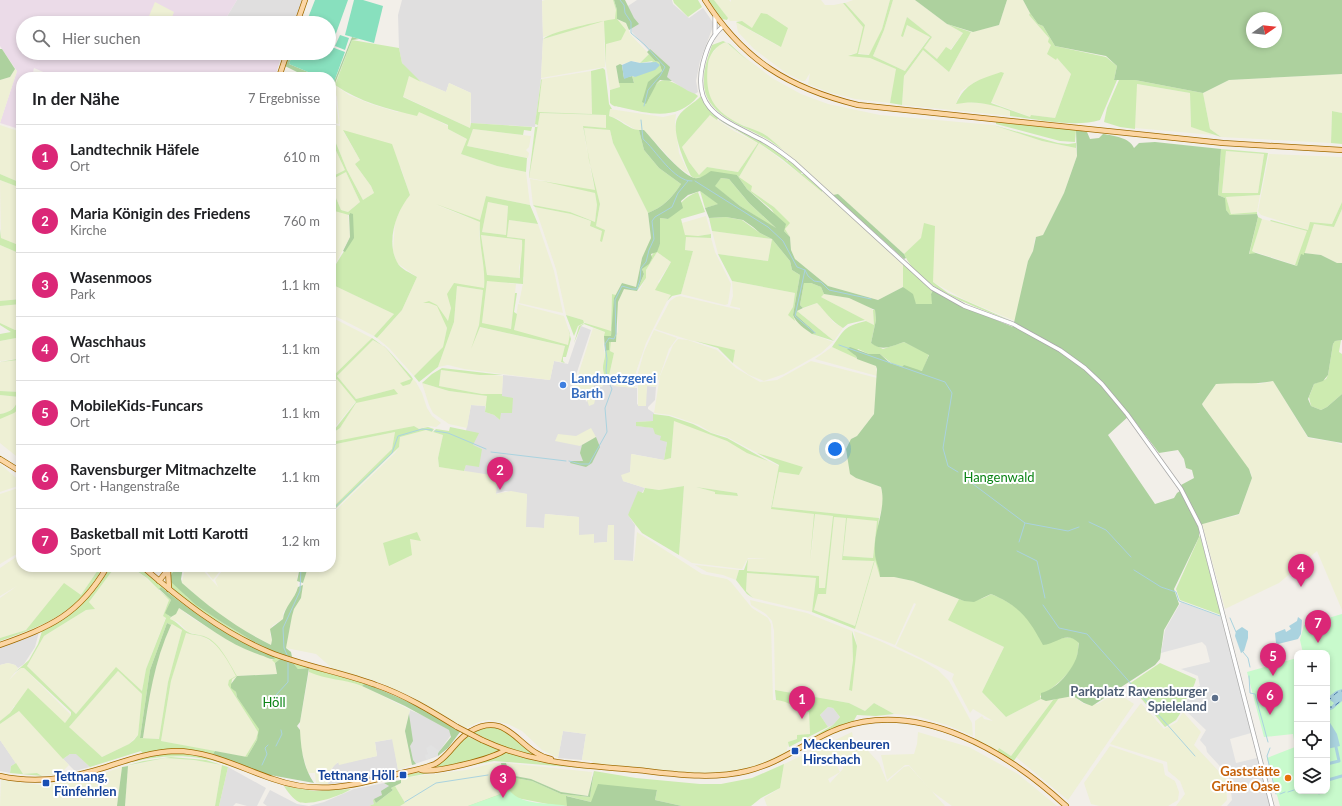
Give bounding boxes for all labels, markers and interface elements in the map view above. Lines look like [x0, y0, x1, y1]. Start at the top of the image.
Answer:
north arrow [1246, 12, 1282, 48]
search box [16, 16, 336, 60]
icon: search [30, 27, 52, 49]
text: Hier suchen [62, 29, 141, 47]
text: In der Nähe [32, 88, 120, 109]
text: 7 Ergebnisse [248, 90, 320, 106]
text: Landtechnik Häfele [70, 140, 199, 158]
text: 1 [41, 149, 49, 165]
text: 610 m [283, 149, 320, 165]
text: Ort [70, 158, 90, 174]
text: Maria Königin des Friedens [70, 204, 250, 222]
text: 2 [41, 213, 49, 229]
text: 760 m [283, 213, 320, 229]
text: Kirche [70, 222, 107, 238]
text: Wasenmoos [70, 268, 152, 286]
text: 3 [41, 277, 49, 293]
text: 1.1 km [281, 277, 320, 293]
text: Park [70, 286, 95, 302]
text: Waschhaus [70, 332, 146, 350]
text: 4 [41, 341, 49, 357]
text: 1.1 km [281, 341, 320, 357]
text: Ort [70, 350, 90, 366]
place label: Landmetzgerei Barth [571, 370, 656, 401]
marker: Landmetzgerei Barth [558, 380, 568, 390]
text: MobileKids-Funcars [70, 396, 203, 414]
text: 5 [41, 405, 49, 421]
text: 1.1 km [281, 405, 320, 421]
text: Ort [70, 414, 90, 430]
your location [825, 439, 845, 459]
pin: 2 [487, 457, 513, 490]
text: Ravensburger Mitmachzelte [70, 460, 256, 478]
text: 6 [41, 469, 49, 485]
text: 1.1 km [281, 469, 320, 485]
park label: Hangenwald [963, 469, 1035, 485]
text: Ort · Hangenstraße [70, 478, 180, 494]
text: Basketball mit Lotti Karotti [70, 524, 248, 542]
text: 7 [41, 533, 49, 549]
text: 1.2 km [281, 533, 320, 549]
text: Sport [70, 542, 101, 558]
pin: 4 [1288, 554, 1314, 587]
pin: 7 [1305, 610, 1331, 643]
pin: 5 [1260, 643, 1286, 676]
map controls [1294, 650, 1330, 794]
button: + [1294, 650, 1330, 686]
pin: 6 [1257, 682, 1283, 715]
place label: Parkplatz Ravensburger Spieleland [1070, 683, 1207, 714]
pin: 1 [789, 686, 815, 719]
button: − [1294, 686, 1330, 722]
marker: Parkplatz Ravensburger Spieleland [1210, 693, 1220, 703]
park label: Höll [262, 694, 286, 710]
button: locate [1294, 722, 1330, 758]
place label: Meckenbeuren Hirschach [803, 736, 890, 767]
marker: Meckenbeuren Hirschach [790, 746, 800, 756]
button: layers [1294, 758, 1330, 794]
place label: Gaststätte Grüne Oase [1211, 763, 1280, 794]
pin: 3 [490, 765, 516, 798]
place label: Tettnang Höll [318, 767, 395, 783]
place label: Tettnang, Fünfehrlen [54, 768, 117, 799]
marker: Tettnang Höll [398, 770, 408, 780]
marker: Gaststätte Grüne Oase [1283, 773, 1293, 783]
marker: Tettnang, Fünfehrlen [41, 778, 51, 788]

